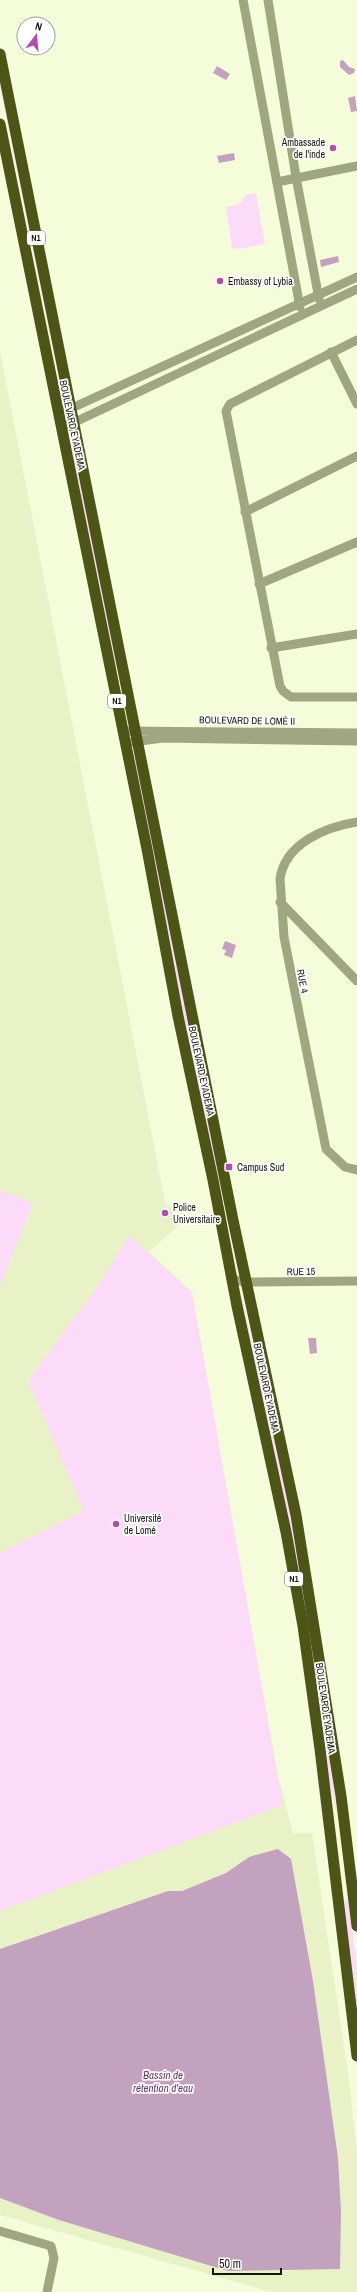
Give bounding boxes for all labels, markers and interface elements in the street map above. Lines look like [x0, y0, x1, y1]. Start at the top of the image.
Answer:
north arrow [16, 16, 56, 56]
text: N [34, 19, 44, 34]
place label: Ambassade de I'inde [281, 136, 325, 161]
marker: Ambassade de I'inde [328, 143, 338, 153]
road number: N1 [27, 231, 45, 245]
place label: Embassy of Lybia [228, 275, 293, 288]
marker: Embassy of Lybia [215, 276, 225, 286]
street label: BOULEVARD EYADEMA [57, 379, 89, 472]
road number: N1 [108, 694, 126, 708]
street label: BOULEVARD DE LOMÉ II [199, 713, 295, 728]
street label: RUE 4 [294, 968, 311, 995]
street label: BOULEVARD EYADEMA [186, 1025, 218, 1118]
place label: Campus Sud [237, 1161, 284, 1174]
marker: Campus Sud [224, 1162, 234, 1172]
place label: Police Universitaire [173, 1201, 220, 1226]
marker: Police Universitaire [160, 1208, 170, 1218]
street label: RUE 15 [287, 1265, 316, 1278]
street label: BOULEVARD EYADEMA [251, 1342, 283, 1435]
place label: Université de Lomé [124, 1512, 162, 1537]
marker: Université de Lomé [111, 1519, 121, 1529]
road number: N1 [285, 1572, 303, 1586]
street label: BOULEVARD EYADEMA [313, 1662, 338, 1755]
water label: Bassin de rétention d'eau [133, 2068, 193, 2095]
scale bar [213, 2250, 281, 2276]
text: 50 m [219, 2256, 241, 2272]

